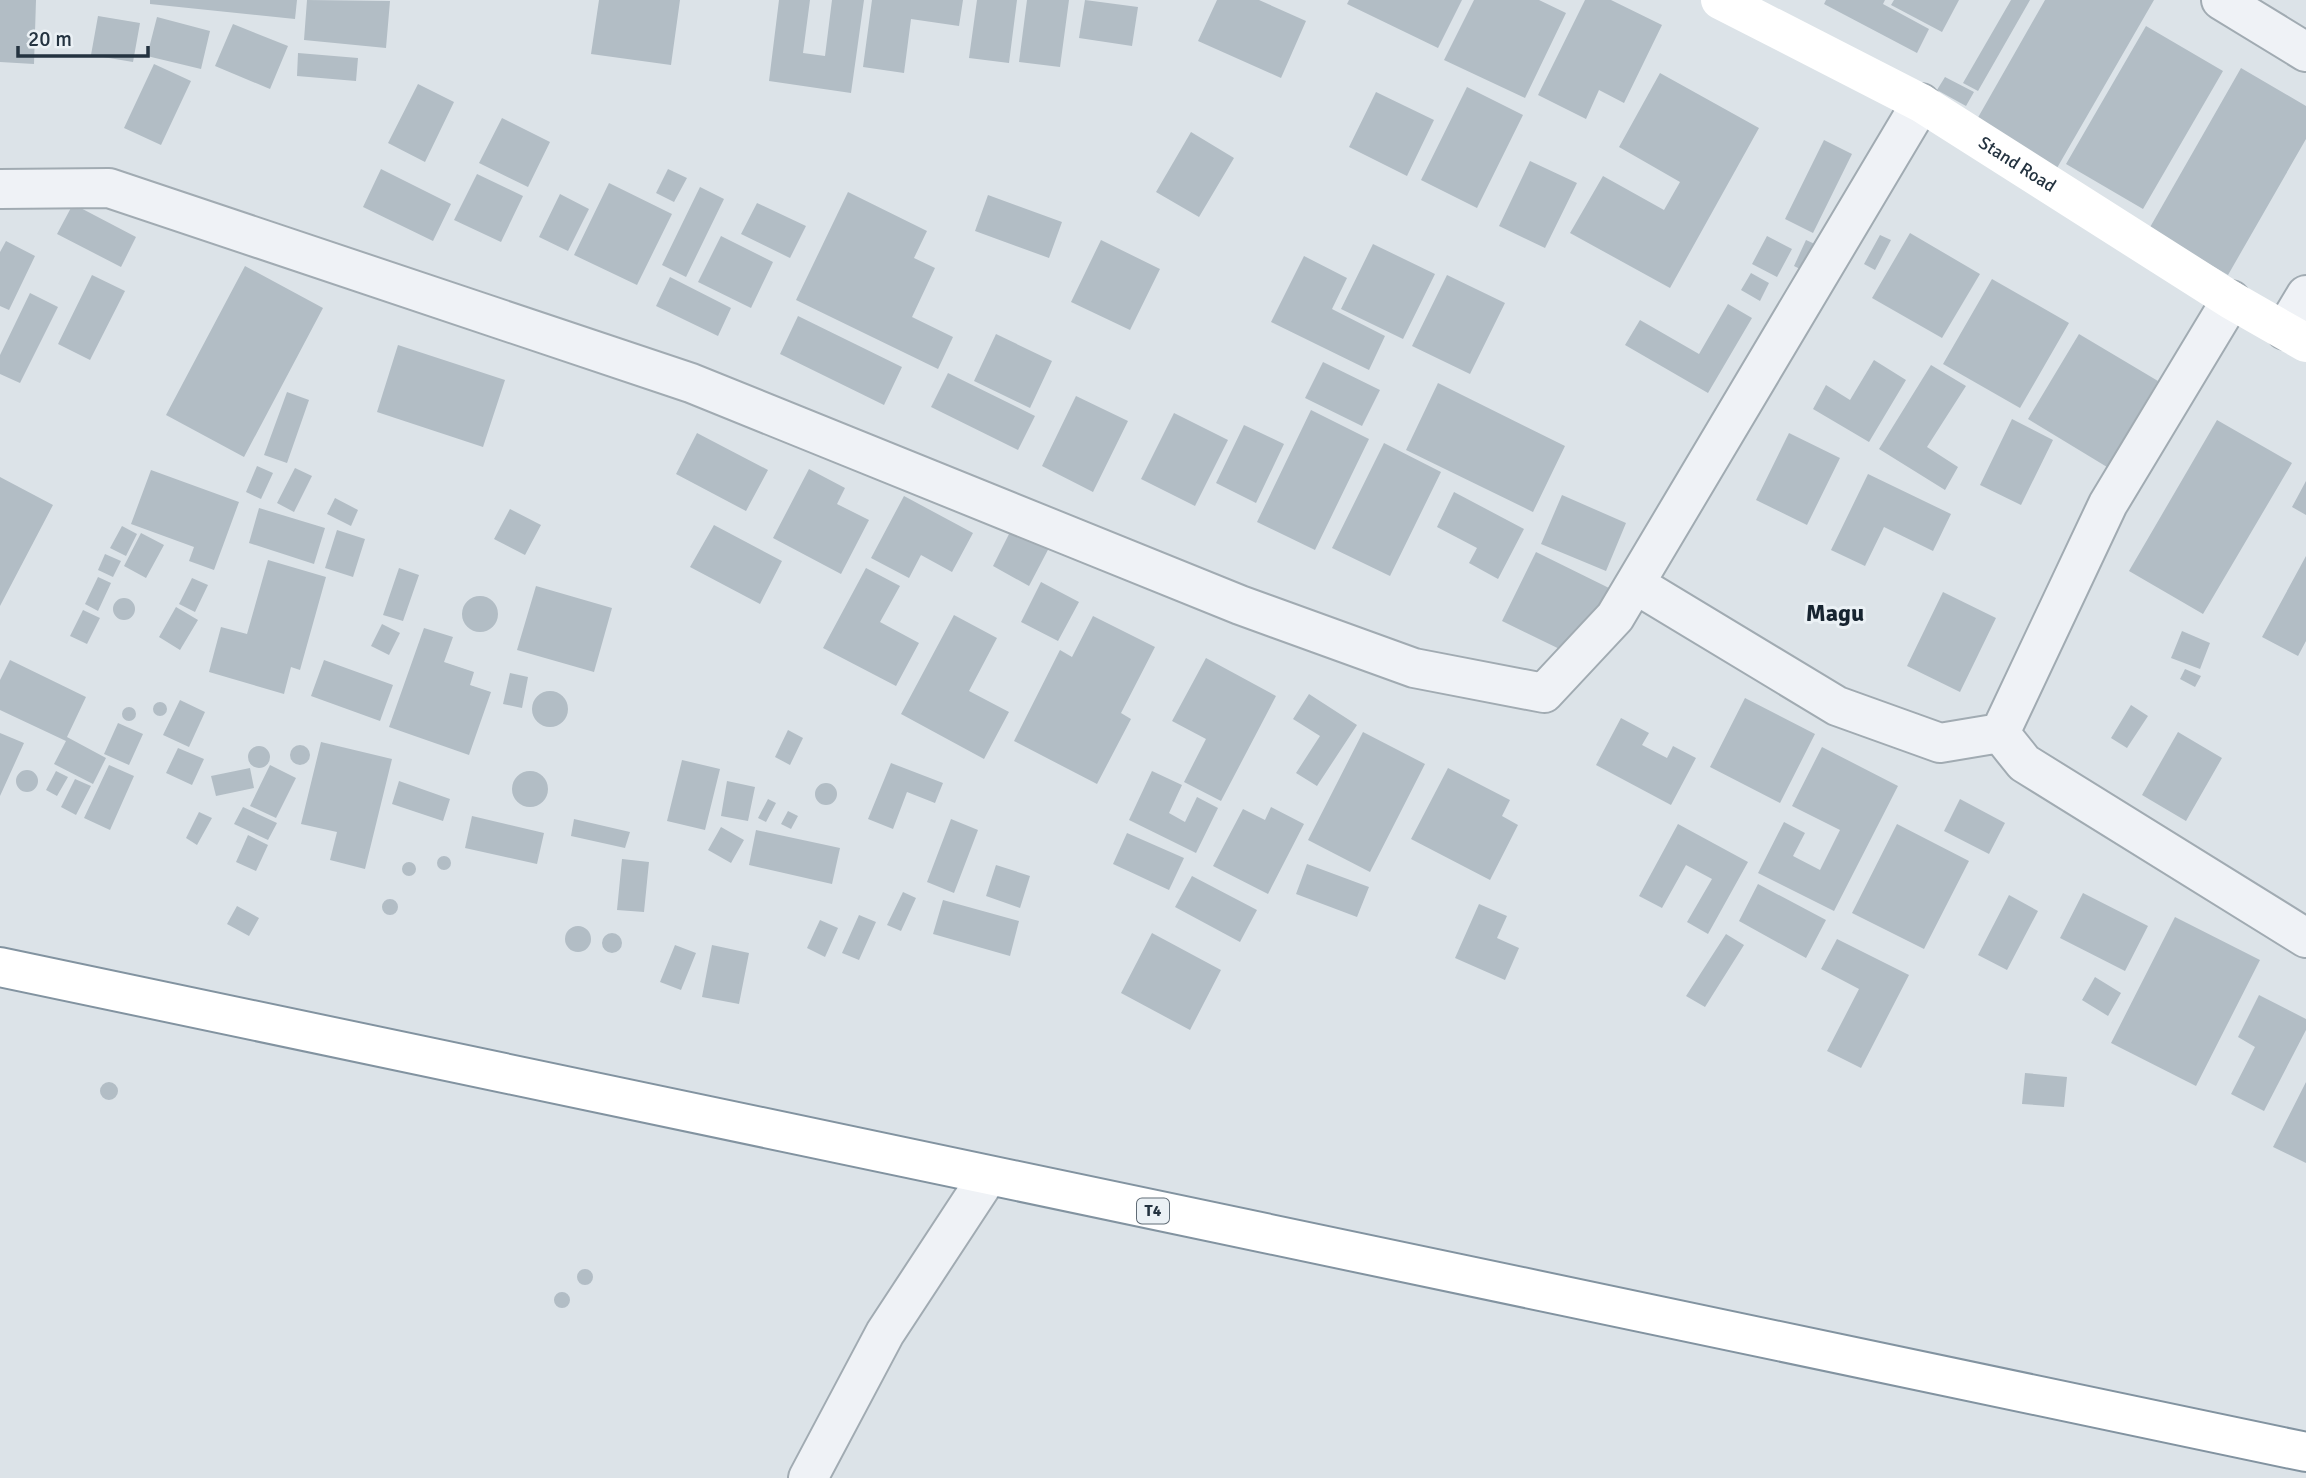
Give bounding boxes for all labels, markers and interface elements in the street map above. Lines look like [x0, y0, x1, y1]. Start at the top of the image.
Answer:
scale bar [18, 14, 147, 58]
text: 20 m [28, 26, 72, 52]
street label: Stand Road [1975, 132, 2060, 197]
district label: Magu [1806, 598, 1864, 628]
road number: T4 [1137, 1198, 1169, 1224]

